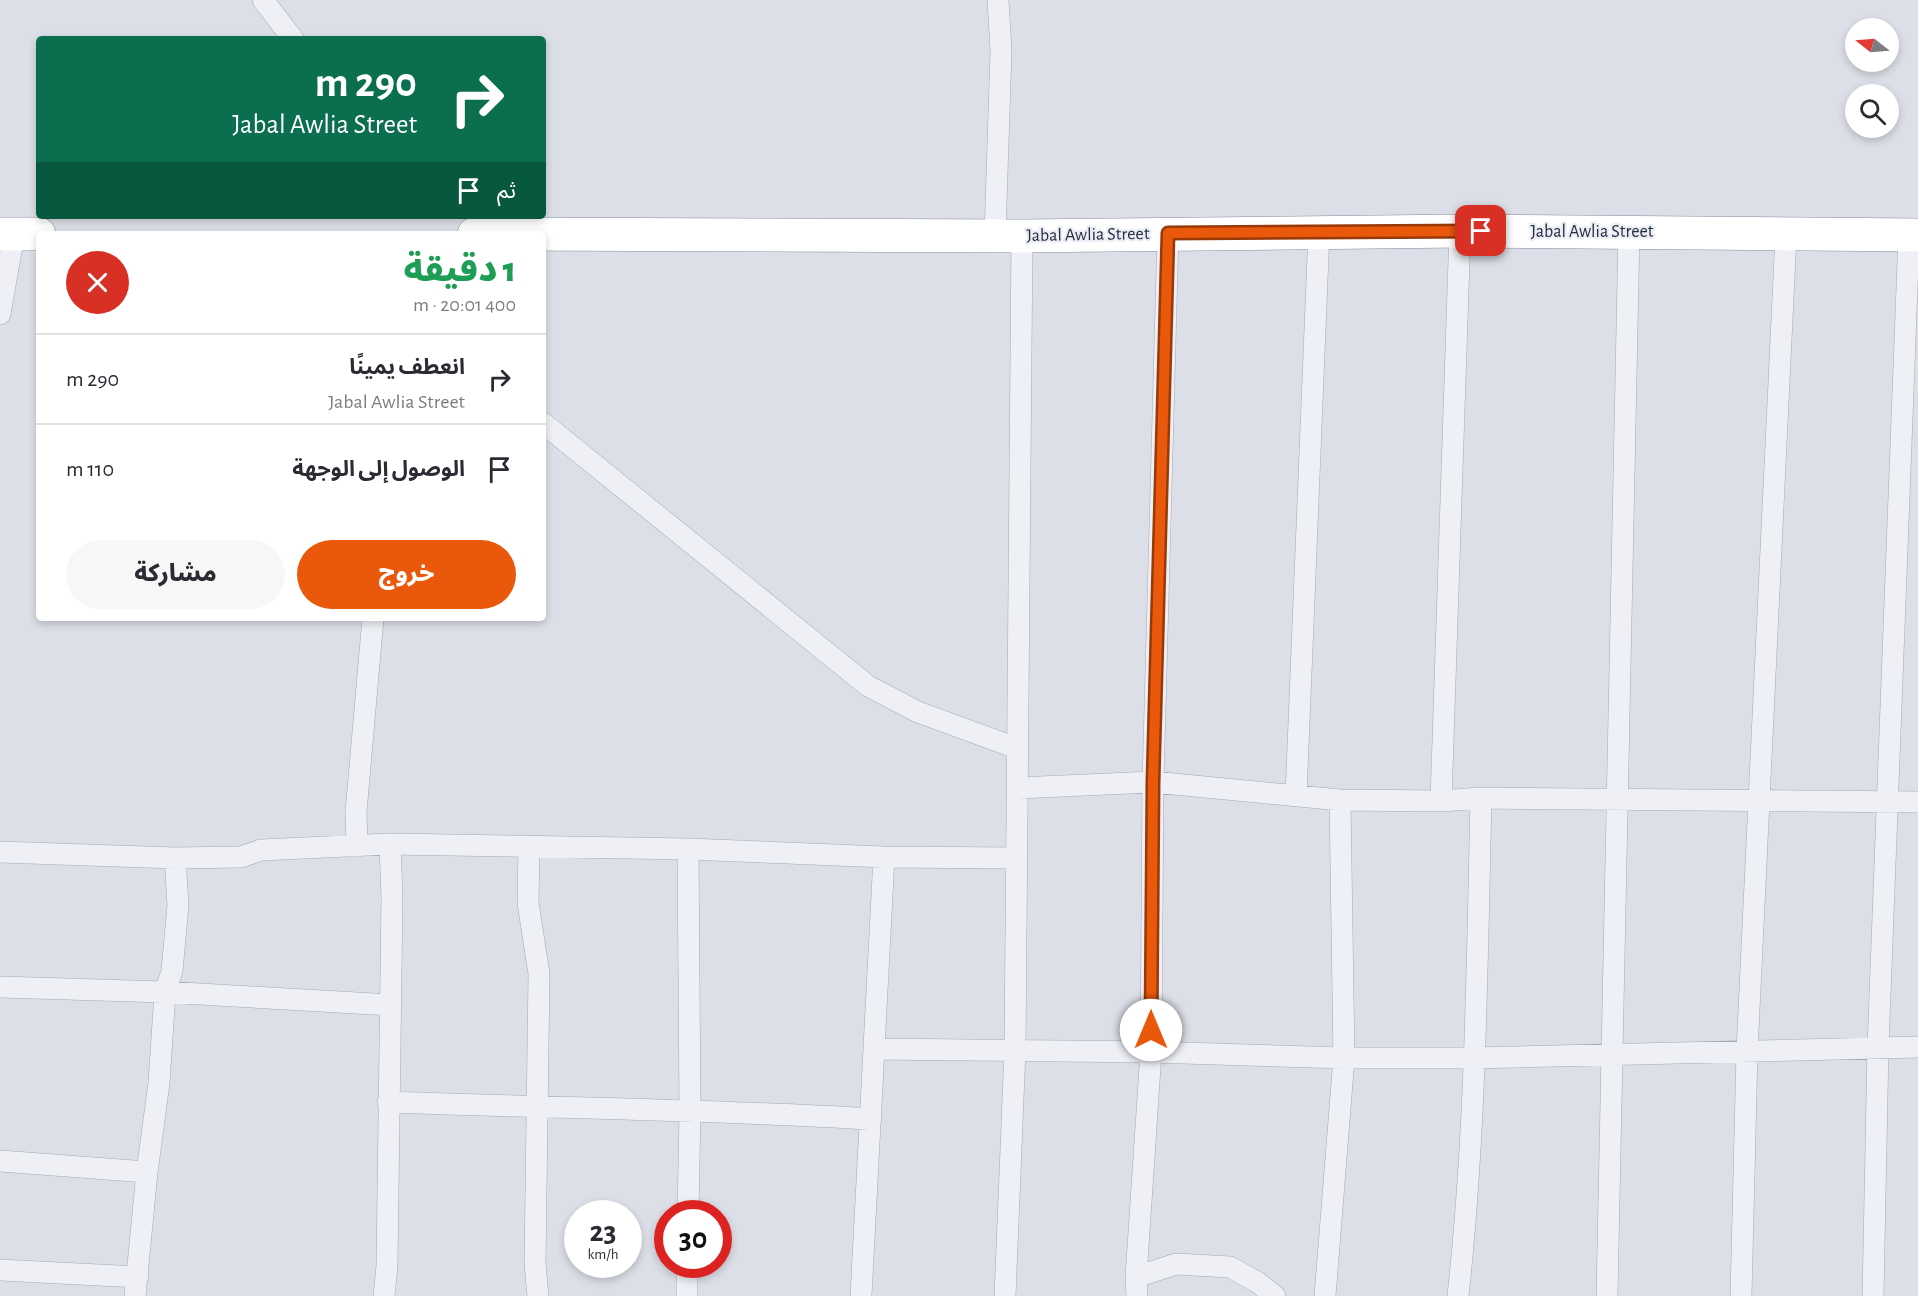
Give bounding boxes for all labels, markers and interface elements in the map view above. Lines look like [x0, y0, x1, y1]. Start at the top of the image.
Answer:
north arrow [1845, 18, 1899, 72]
map controls [1845, 18, 1899, 138]
icon: right [438, 60, 516, 138]
text: 290 m [315, 62, 417, 104]
button: search [1845, 84, 1899, 138]
text: Jabal Awlia Street [232, 111, 417, 138]
icon: arrive [452, 174, 485, 207]
text: ثم [497, 180, 516, 202]
pin [1455, 205, 1506, 256]
icon: arrive [1464, 214, 1497, 247]
street label: Jabal Awlia Street [1530, 223, 1654, 241]
street label: Jabal Awlia Street [1026, 225, 1150, 245]
button: close [66, 251, 129, 314]
text: 1 دقيقة [404, 252, 516, 288]
text: 400 m · 20:01 [413, 295, 516, 315]
text: انعطف يمينًا [349, 356, 465, 378]
icon: right [483, 363, 516, 396]
text: 290 m [66, 368, 119, 390]
text: Jabal Awlia Street [328, 392, 465, 412]
icon: arrive [483, 453, 516, 486]
text: 110 m [66, 458, 114, 480]
text: الوصول إلى الوجهة [292, 458, 465, 480]
button: مشاركة [66, 540, 285, 609]
button: خروج [297, 540, 516, 609]
position arrow [1119, 998, 1183, 1062]
speed limit sign: 30 [654, 1200, 732, 1278]
text: 23 [589, 1217, 617, 1247]
text: km/h [588, 1247, 618, 1262]

